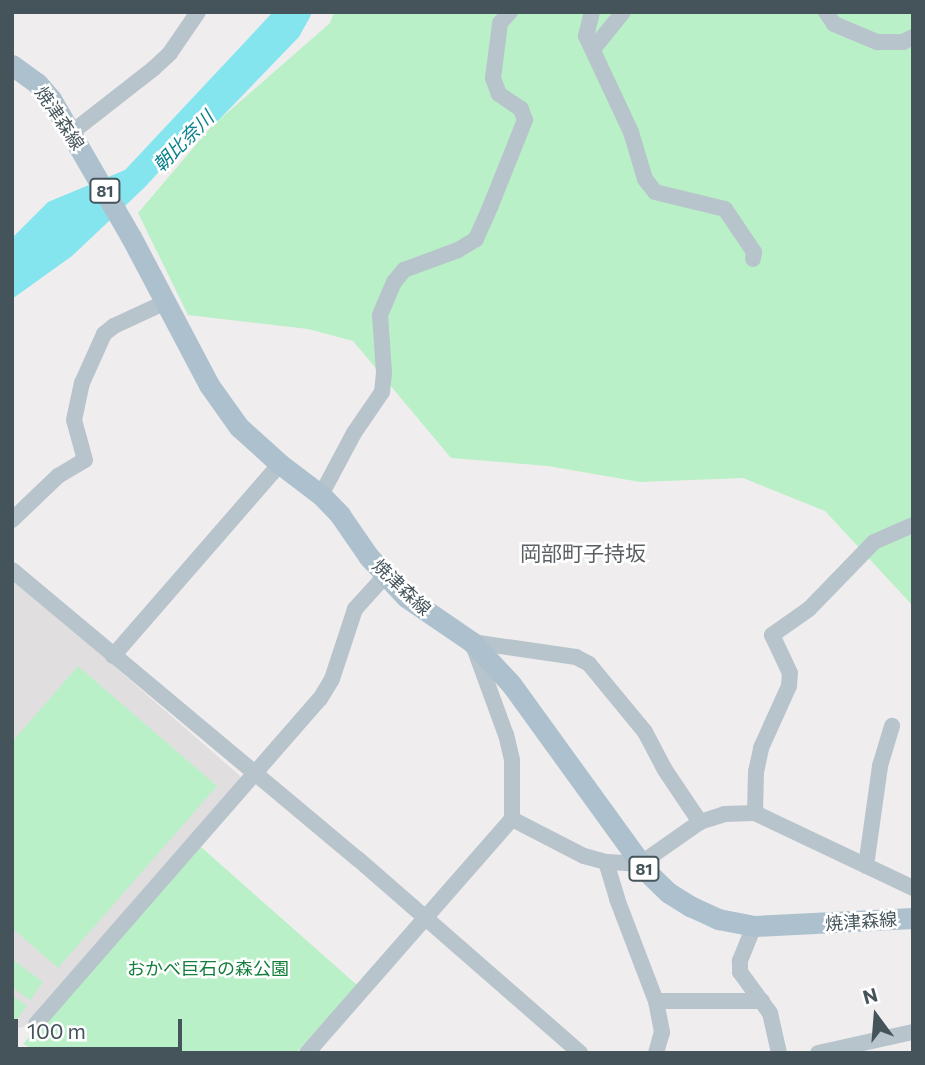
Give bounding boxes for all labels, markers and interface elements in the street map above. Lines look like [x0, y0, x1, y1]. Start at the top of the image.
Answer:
street label: 焼津森線 [31, 82, 89, 154]
water label: 朝比奈川 [148, 106, 218, 176]
road number: 81 [89, 178, 121, 204]
district label: 岡部町子持坂 [520, 540, 646, 566]
street label: 焼津森線 [368, 555, 436, 619]
road number: 81 [628, 856, 660, 882]
street label: 焼津森線 [824, 908, 898, 934]
park label: おかべ巨石の森公園 [127, 957, 289, 979]
north arrow [841, 981, 911, 1051]
text: N [860, 982, 880, 1008]
scale bar [18, 1006, 186, 1050]
text: 100 m [27, 1018, 86, 1043]

